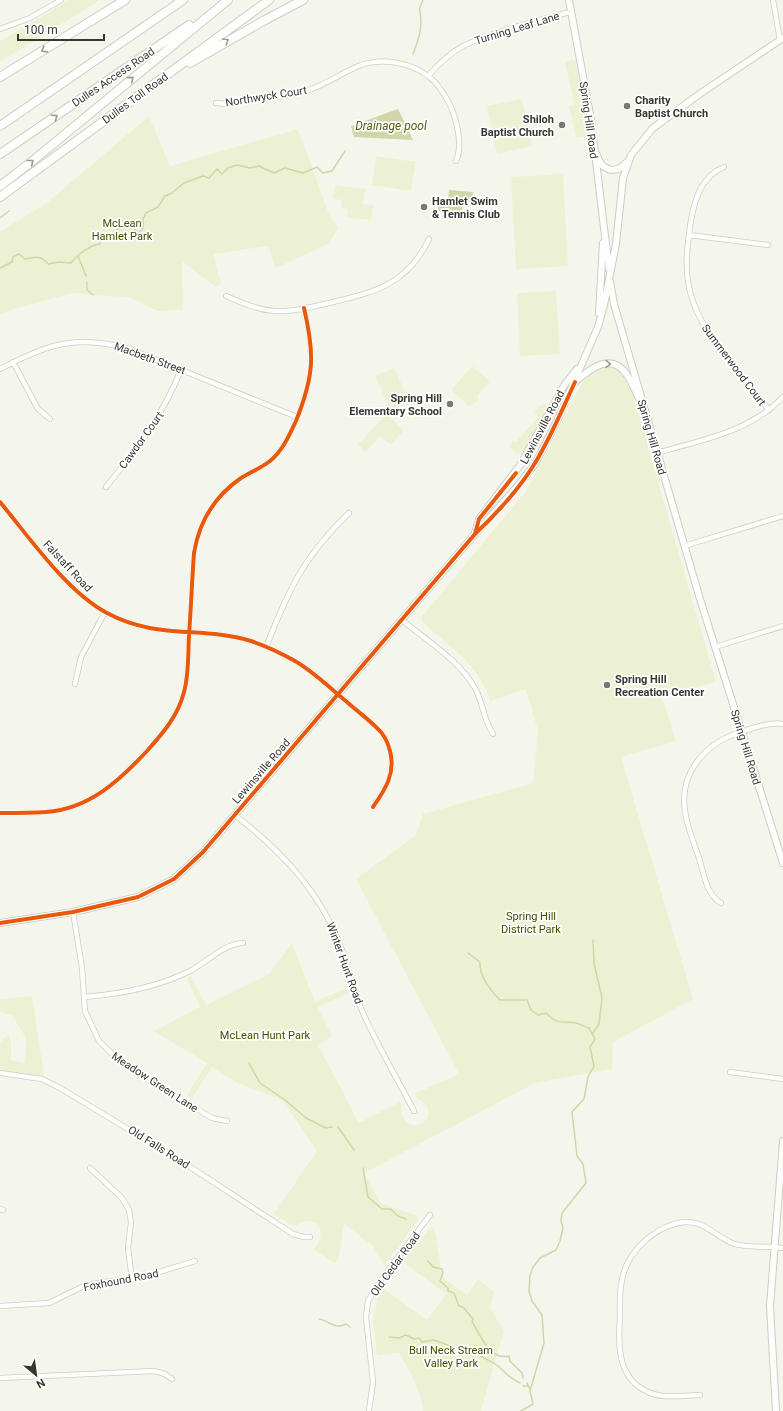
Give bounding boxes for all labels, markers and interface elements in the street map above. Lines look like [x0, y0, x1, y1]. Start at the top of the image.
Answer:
street label: Turning Leaf Lane [473, 9, 561, 48]
scale bar [18, 16, 104, 42]
text: 100 m [24, 23, 58, 37]
one-way arrow [222, 39, 229, 46]
one-way arrow [41, 45, 48, 52]
street label: Dulles Access Road [70, 45, 157, 110]
street label: Dulles Toll Road [100, 70, 171, 127]
one-way arrow [126, 77, 134, 84]
street label: Spring Hill Road [577, 81, 600, 160]
street label: Northwyck Court [224, 84, 308, 109]
place label: Charity Baptist Church [635, 94, 708, 120]
marker: Charity Baptist Church [622, 101, 632, 111]
place label: Shiloh Baptist Church [481, 113, 554, 139]
one-way arrow [51, 115, 58, 122]
water label: Drainage pool [355, 119, 427, 133]
marker: Shiloh Baptist Church [557, 120, 567, 130]
one-way arrow [26, 160, 34, 167]
place label: Hamlet Swim & Tennis Club [432, 195, 500, 221]
marker: Hamlet Swim & Tennis Club [419, 202, 429, 212]
park label: McLean Hamlet Park [92, 217, 153, 243]
street label: Summerwood Court [699, 322, 769, 409]
street label: Macbeth Street [112, 340, 188, 377]
one-way arrow [604, 360, 611, 369]
street label: Lewinsville Road [518, 388, 567, 466]
place label: Spring Hill Elementary School [349, 392, 442, 418]
street label: Spring Hill Road [635, 398, 669, 476]
marker: Spring Hill Elementary School [445, 399, 455, 409]
street label: Cawdor Court [116, 409, 167, 471]
street label: Falstaff Road [41, 538, 95, 595]
place label: Spring Hill Recreation Center [615, 673, 704, 699]
marker: Spring Hill Recreation Center [602, 680, 612, 690]
street label: Spring Hill Road [728, 708, 763, 786]
street label: Lewinsville Road [230, 736, 293, 806]
park label: Spring Hill District Park [501, 910, 561, 936]
street label: Winter Hunt Road [324, 921, 365, 1006]
park label: McLean Hunt Park [220, 1029, 311, 1042]
street label: Meadow Green Lane [109, 1050, 200, 1115]
street label: Old Falls Road [126, 1123, 192, 1172]
street label: Old Cedar Road [368, 1230, 423, 1299]
street label: Foxhound Road [82, 1267, 160, 1294]
park label: Bull Neck Stream Valley Park [409, 1344, 493, 1370]
north arrow [16, 1355, 56, 1395]
text: N [34, 1376, 47, 1391]

